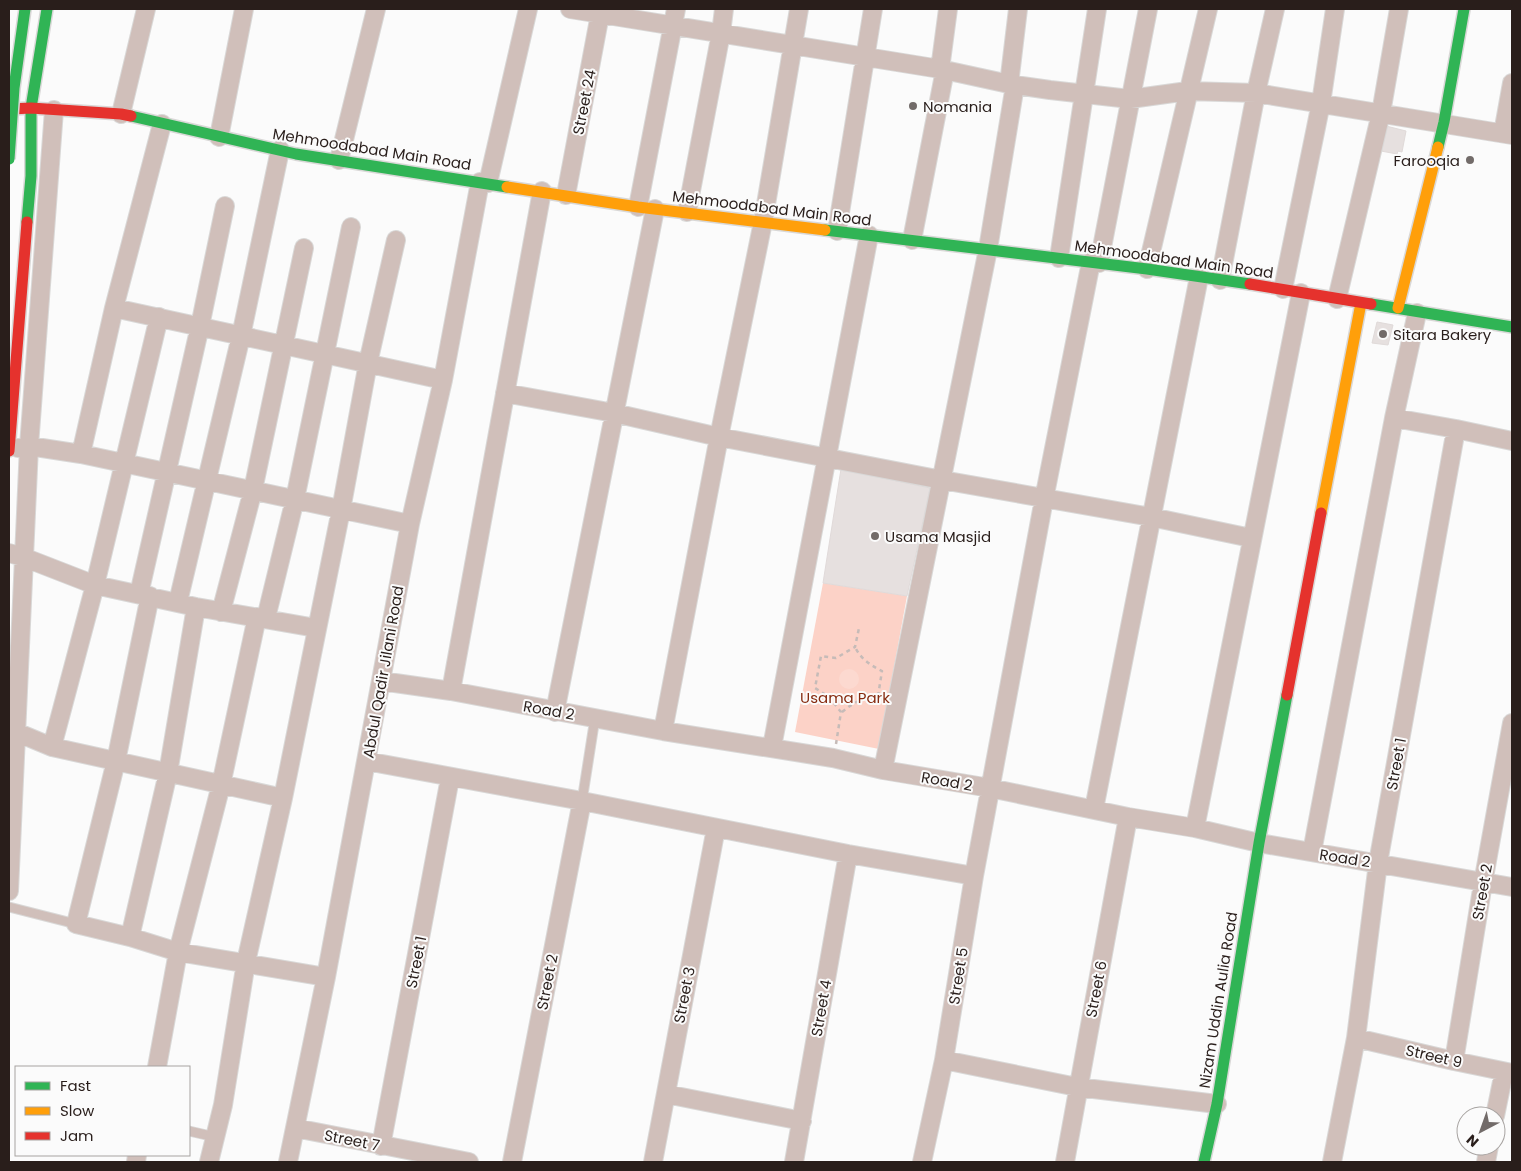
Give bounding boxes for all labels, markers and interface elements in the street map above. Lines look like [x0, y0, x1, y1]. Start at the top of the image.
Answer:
street label: Street 24 [567, 68, 601, 136]
place label: Nomania [923, 96, 992, 117]
marker: Nomania [907, 100, 919, 112]
street label: Mehmoodabad Main Road [271, 123, 473, 175]
place label: Farooqia [1394, 150, 1460, 171]
marker: Farooqia [1464, 154, 1476, 166]
street label: Mehmoodabad Main Road [671, 185, 873, 231]
street label: Mehmoodabad Main Road [1073, 235, 1275, 283]
place label: Sitara Bakery [1393, 324, 1492, 345]
marker: Sitara Bakery [1377, 328, 1389, 340]
place label: Usama Masjid [885, 526, 991, 547]
marker: Usama Masjid [869, 530, 881, 542]
street label: Abdul Qadir Jilani Road [357, 584, 409, 760]
park label: Usama Park [800, 687, 890, 708]
street label: Road 2 [522, 695, 576, 725]
street label: Street 1 [1381, 736, 1411, 792]
street label: Road 2 [920, 766, 974, 796]
street label: Road 2 [1318, 844, 1372, 872]
street label: Street 2 [1467, 862, 1497, 922]
street label: Nizam Uddin Aulia Road [1194, 910, 1242, 1090]
street label: Street 1 [401, 934, 431, 990]
street label: Street 5 [943, 946, 973, 1006]
street label: Street 2 [531, 952, 563, 1012]
street label: Street 6 [1080, 959, 1112, 1019]
street label: Street 3 [668, 965, 700, 1025]
street label: Street 4 [806, 978, 836, 1038]
street label: Street 9 [1404, 1039, 1464, 1073]
legend [15, 1066, 190, 1156]
text: Fast [60, 1075, 91, 1096]
text: Slow [60, 1100, 95, 1121]
north arrow [1456, 1106, 1506, 1156]
street label: Street 7 [322, 1124, 382, 1156]
text: Jam [60, 1125, 94, 1146]
text: N [1462, 1130, 1483, 1152]

